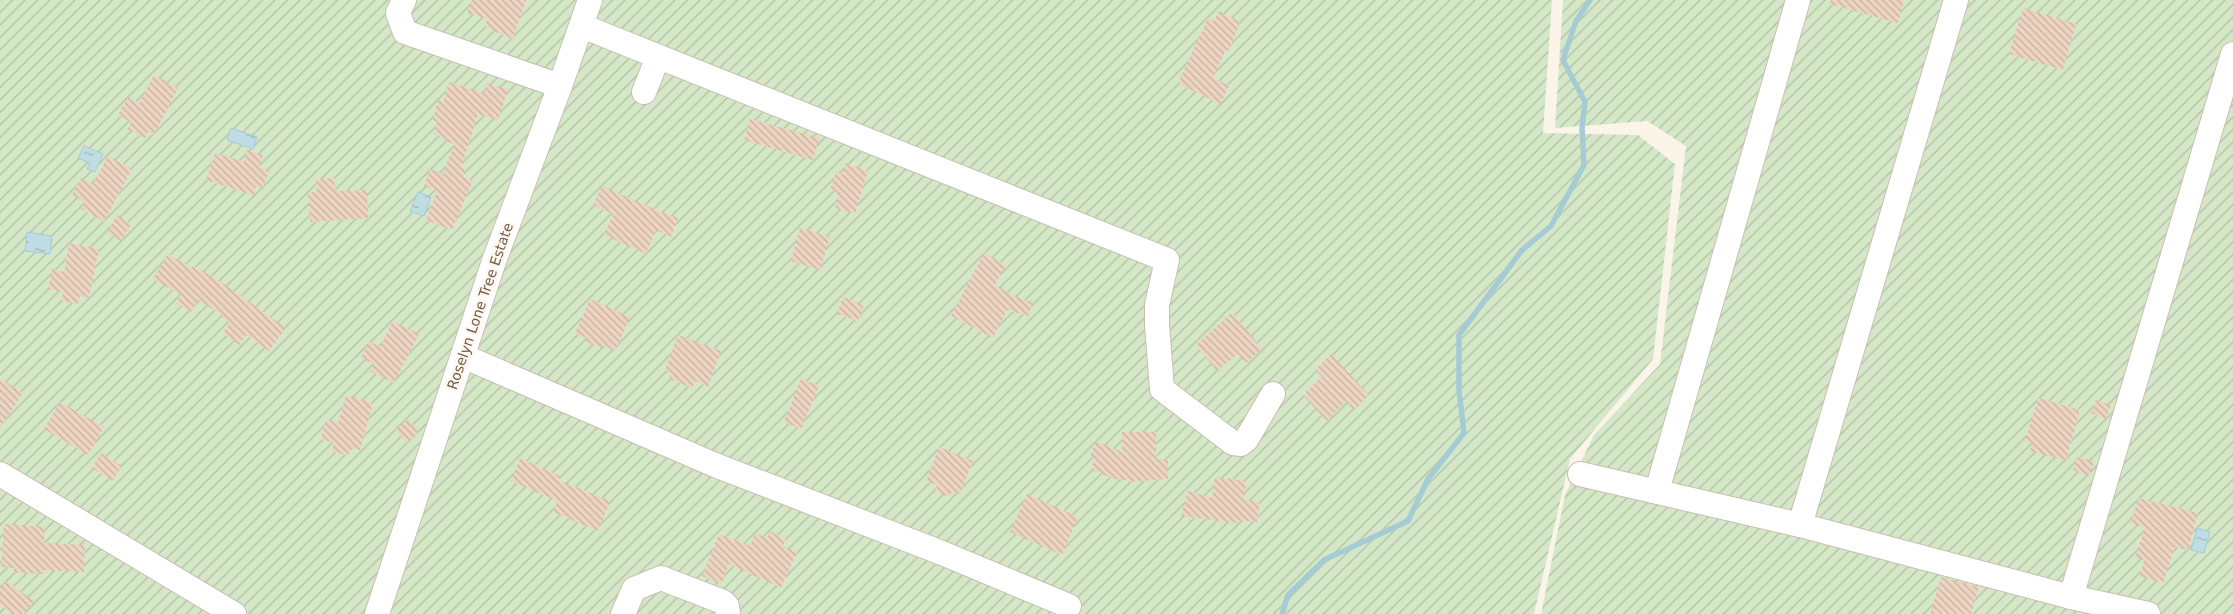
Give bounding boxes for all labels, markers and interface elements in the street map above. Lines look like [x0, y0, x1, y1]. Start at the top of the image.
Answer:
street label: Roselyn Lone Tree Estate [444, 221, 516, 391]

